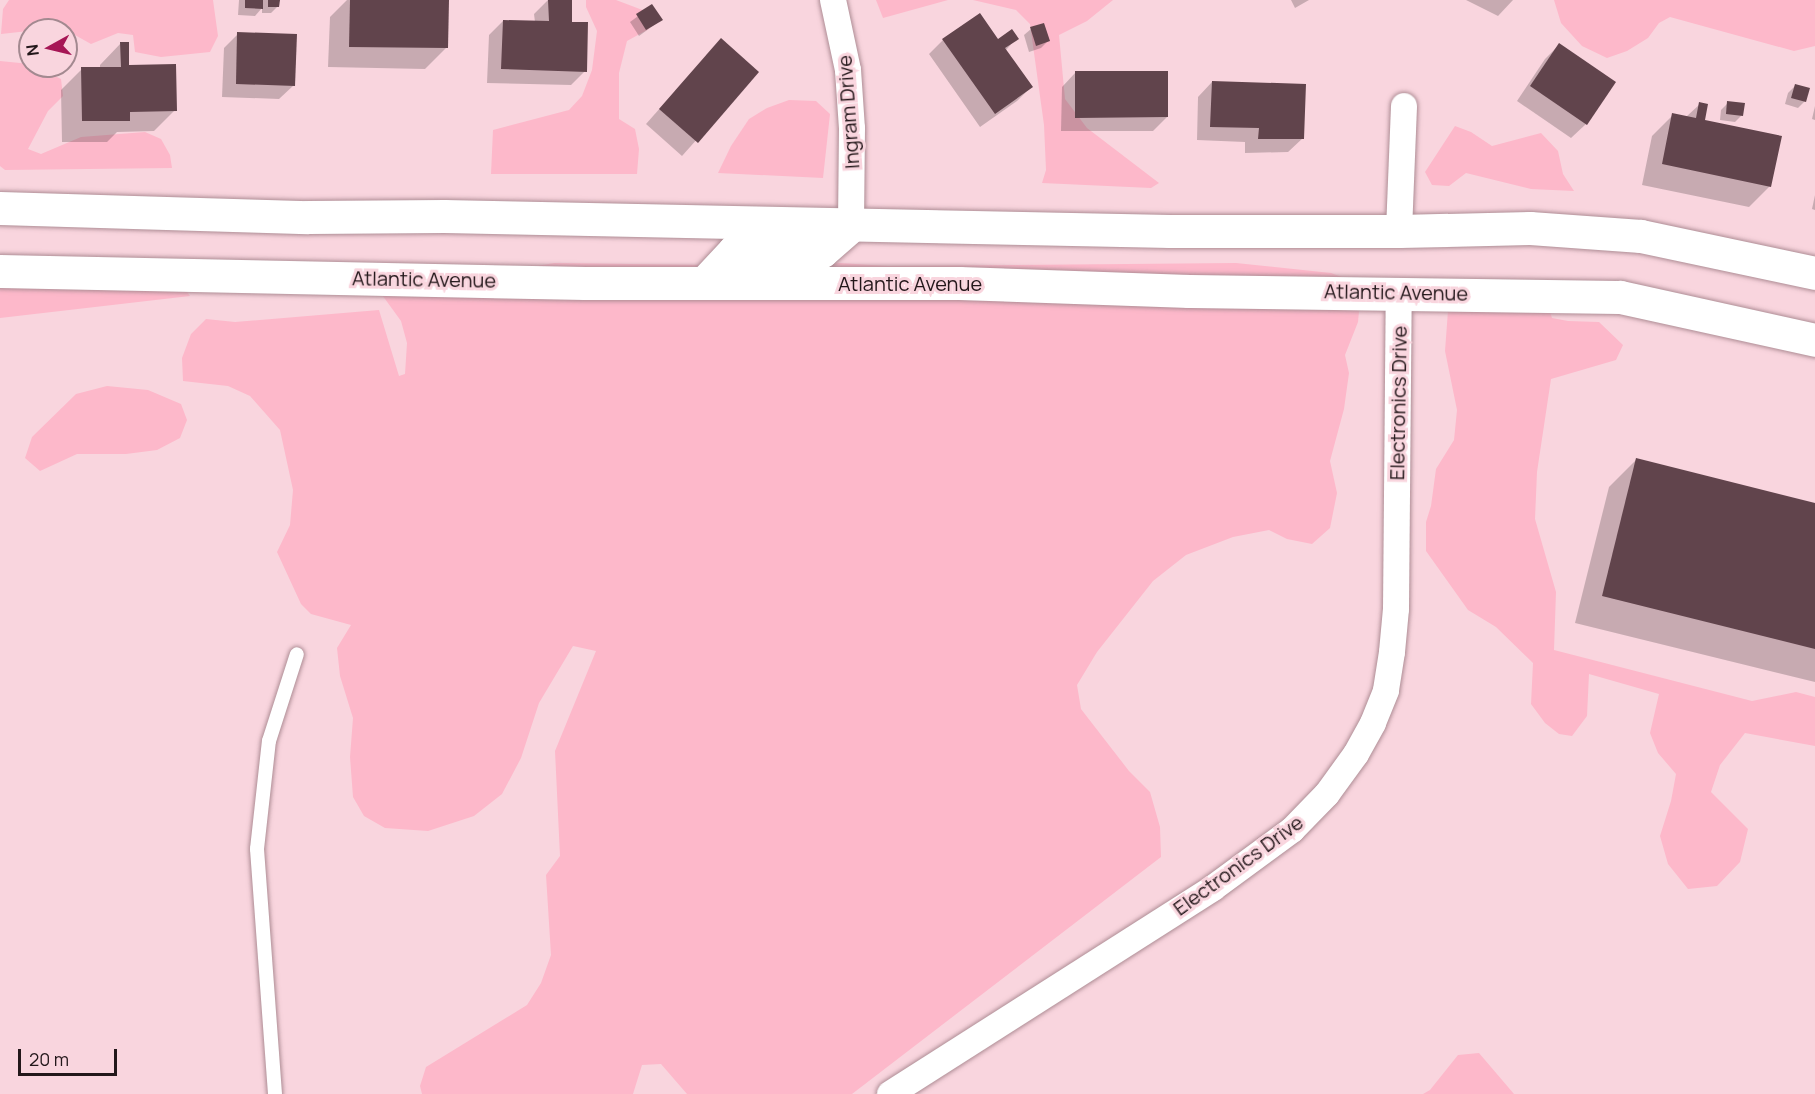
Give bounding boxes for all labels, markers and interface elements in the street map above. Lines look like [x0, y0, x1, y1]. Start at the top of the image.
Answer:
north arrow [18, 18, 78, 78]
text: N [20, 43, 44, 57]
street label: Ingram Drive [832, 54, 864, 170]
street label: Atlantic Avenue [352, 266, 496, 292]
street label: Atlantic Avenue [838, 271, 982, 295]
street label: Atlantic Avenue [1324, 279, 1468, 305]
street label: Electronics Drive [1385, 326, 1411, 480]
street label: Electronics Drive [1168, 810, 1308, 920]
scale bar [21, 1037, 120, 1075]
text: 20 m [29, 1047, 69, 1071]

